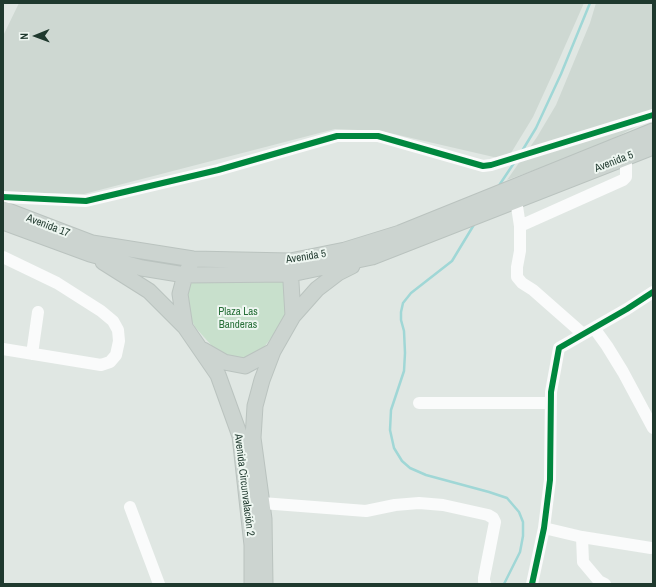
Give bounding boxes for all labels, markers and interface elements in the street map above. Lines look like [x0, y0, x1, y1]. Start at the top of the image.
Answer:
north arrow [16, 16, 56, 56]
text: N [17, 33, 31, 40]
street label: Avenida 5 [593, 149, 635, 175]
street label: Avenida 17 [24, 212, 72, 240]
street label: Avenida 5 [285, 247, 327, 267]
park label: Plaza Las Banderas [218, 305, 258, 331]
street label: Avenida Circunvalación 2 [231, 433, 257, 537]

